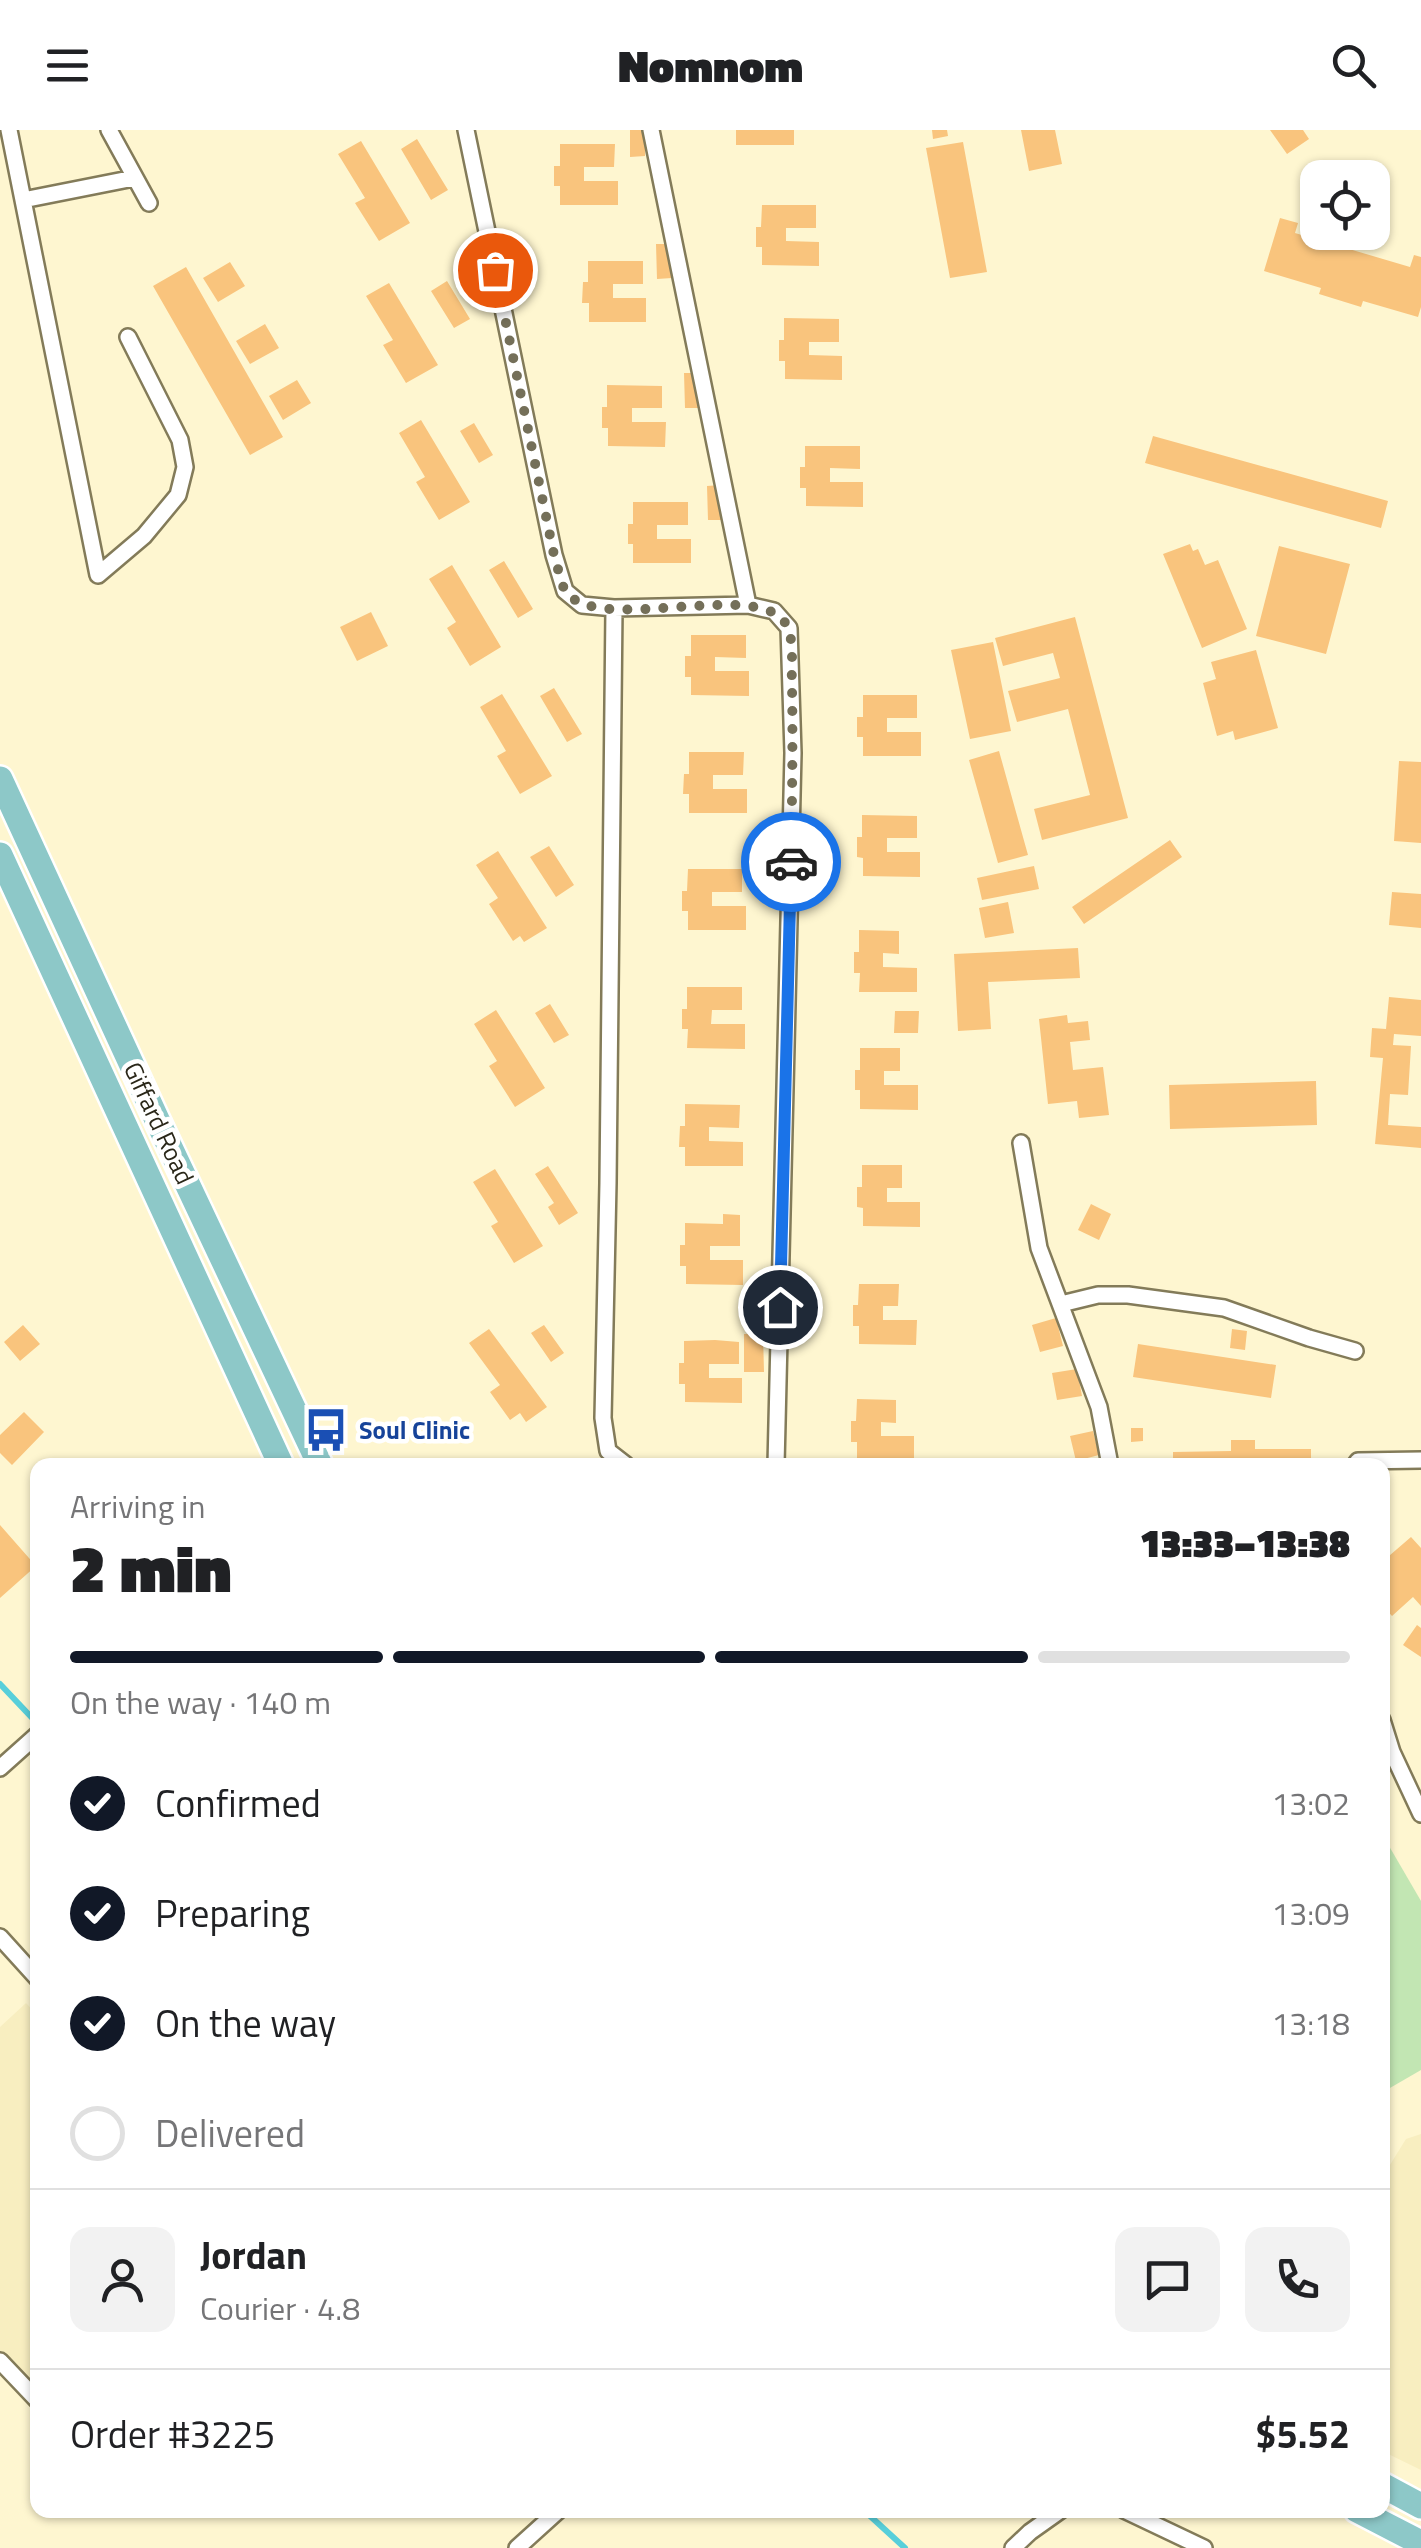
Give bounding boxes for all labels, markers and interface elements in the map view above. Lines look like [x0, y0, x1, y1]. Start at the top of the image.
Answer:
text: Nomnom [618, 31, 803, 99]
icon: menu [40, 38, 95, 93]
icon: search [1326, 38, 1381, 93]
map controls [1300, 160, 1390, 250]
button: locate [1300, 160, 1390, 250]
pin [453, 228, 538, 313]
icon: bag [468, 243, 523, 298]
courier [741, 812, 841, 912]
icon: car [764, 835, 819, 890]
street label: Giffard Road [114, 1056, 204, 1190]
pin [738, 1265, 823, 1350]
icon: home [753, 1280, 808, 1335]
bus stop icon: Soul Clinic [302, 1406, 350, 1454]
place label: Soul Clinic [359, 1411, 470, 1449]
text: Arriving in [70, 1482, 206, 1530]
text: 13:33–13:38 [1140, 1514, 1350, 1572]
text: 2 min [70, 1518, 231, 1617]
text: On the way · 140 m [70, 1678, 331, 1726]
text: Confirmed [155, 1774, 321, 1832]
icon: check [70, 1776, 125, 1831]
text: 13:02 [1271, 1779, 1350, 1827]
text: Preparing [155, 1884, 310, 1942]
icon: check [70, 1886, 125, 1941]
text: 13:09 [1271, 1889, 1350, 1937]
text: On the way [155, 1994, 336, 2052]
icon: check [70, 1996, 125, 2051]
text: 13:18 [1271, 1999, 1350, 2047]
text: Delivered [155, 2104, 305, 2162]
text: Jordan [200, 2226, 307, 2284]
button: person [70, 2227, 175, 2332]
button: chat [1115, 2227, 1220, 2332]
button: phone [1245, 2227, 1350, 2332]
text: Courier · 4.8 [200, 2284, 360, 2332]
text: Order #3225 [70, 2405, 275, 2463]
text: $5.52 [1255, 2405, 1350, 2463]

